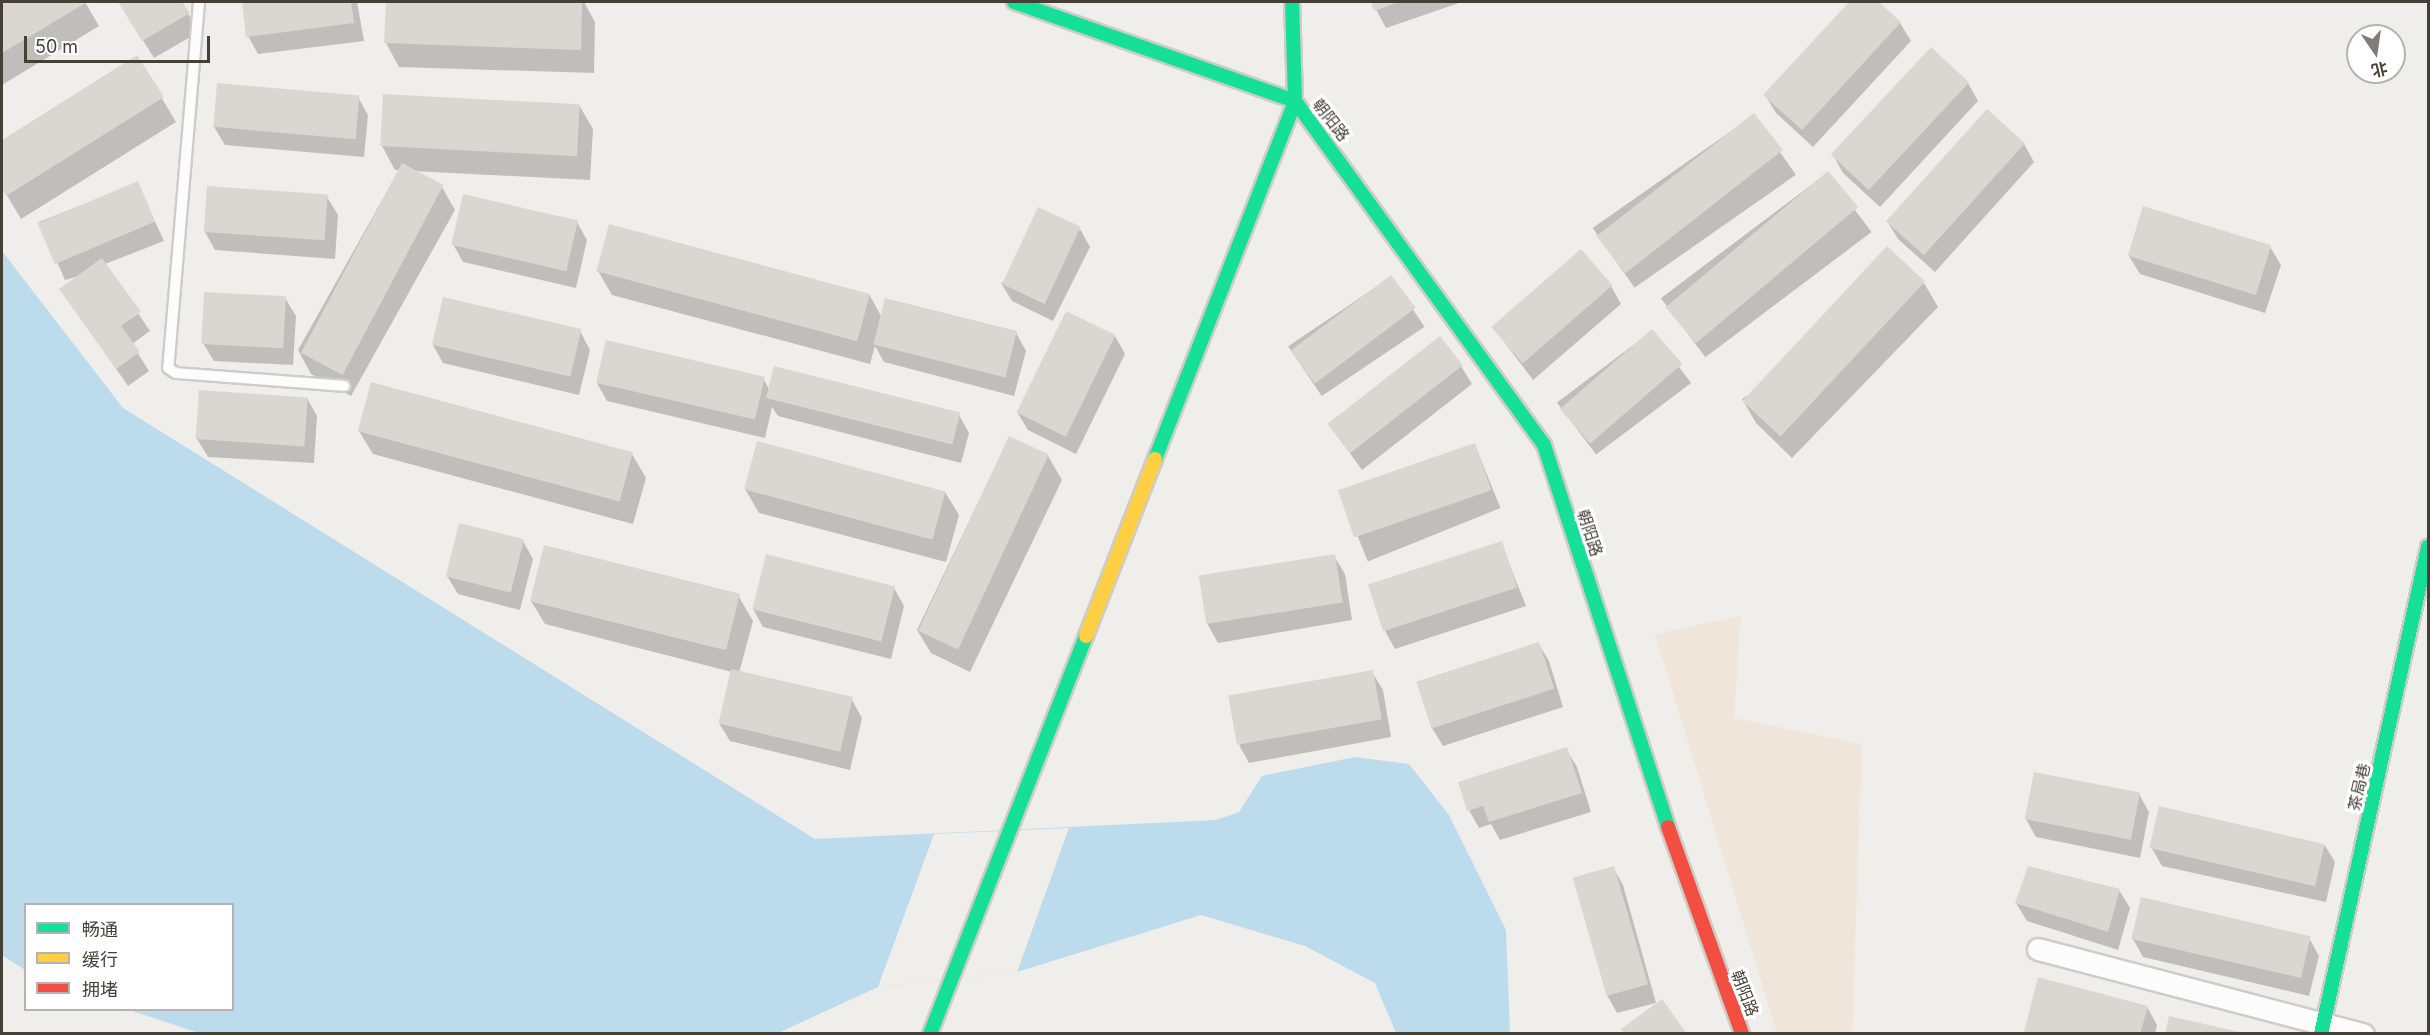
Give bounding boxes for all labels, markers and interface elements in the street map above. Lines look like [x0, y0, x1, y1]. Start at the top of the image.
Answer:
scale bar [27, 24, 213, 62]
north arrow [2346, 24, 2406, 84]
text: 50 m [35, 36, 78, 57]
text: 北 [2370, 58, 2390, 81]
street label: 朝阳路 [1309, 95, 1353, 145]
street label: 朝阳路 [1573, 507, 1607, 559]
street label: 茶局巷 [2344, 761, 2374, 813]
legend [24, 903, 234, 1011]
text: 畅通 [82, 919, 118, 940]
text: 缓行 [82, 949, 118, 970]
street label: 朝阳路 [1727, 967, 1763, 1019]
text: 拥堵 [82, 979, 118, 1000]

